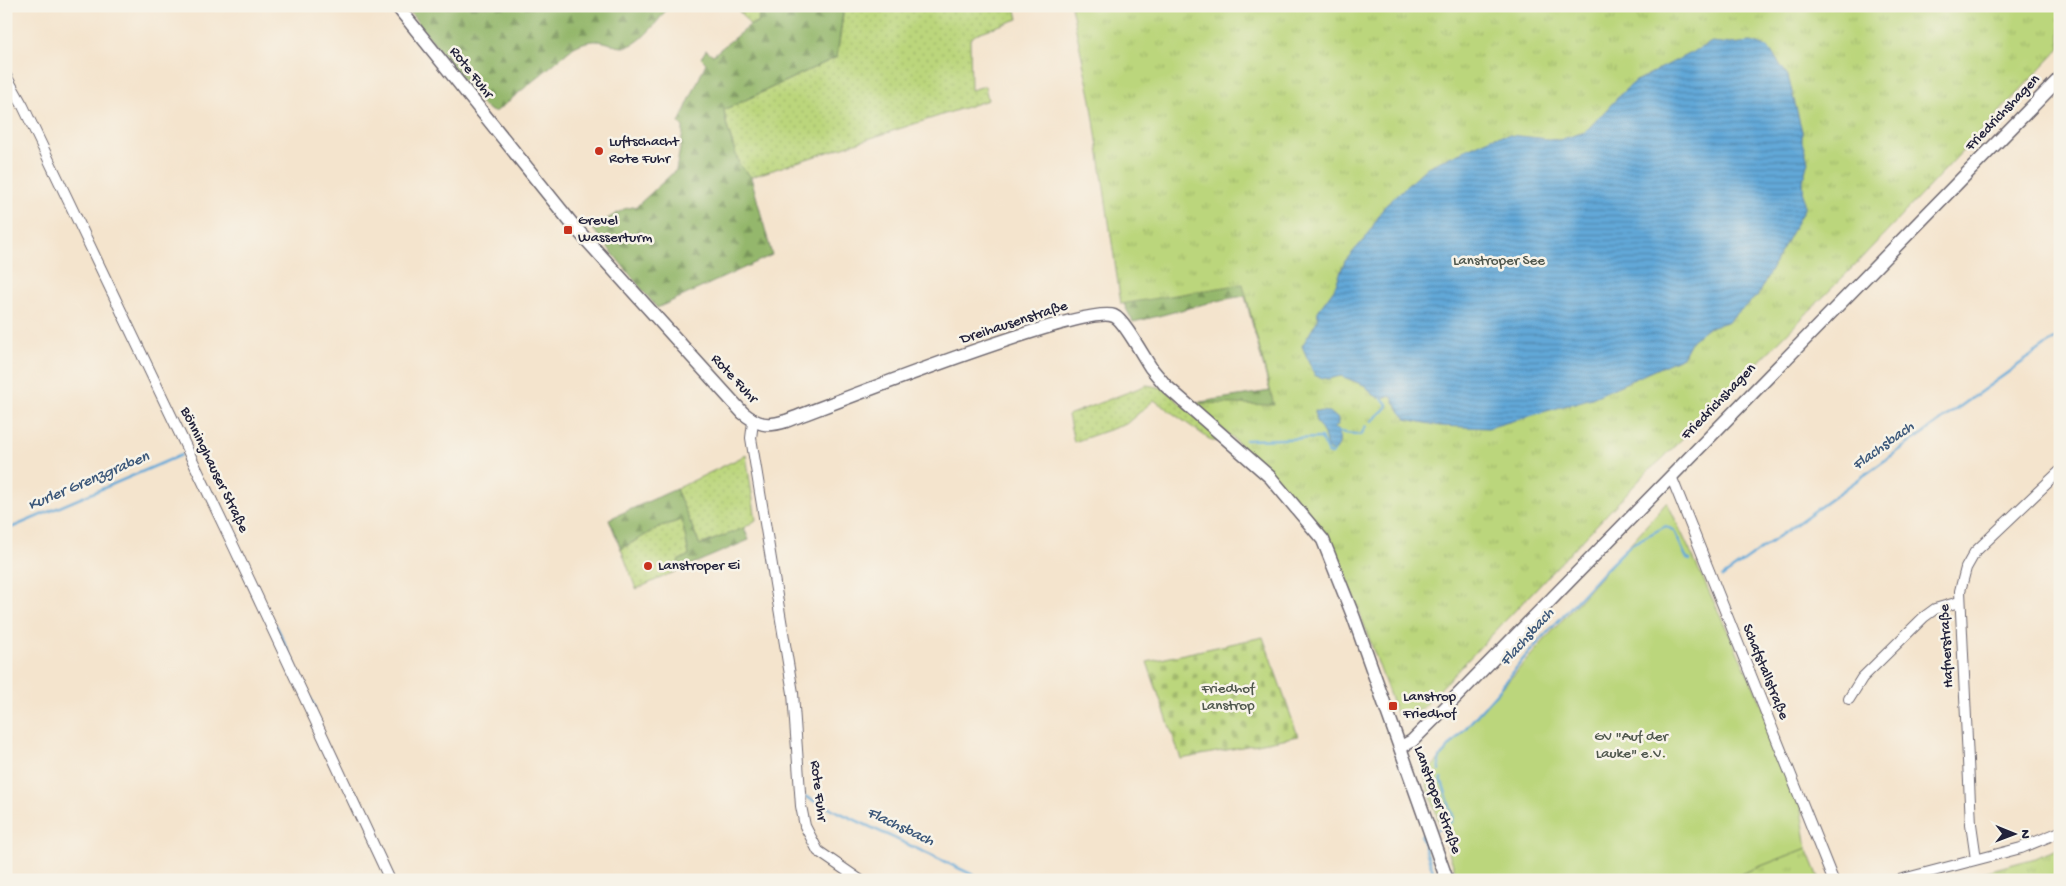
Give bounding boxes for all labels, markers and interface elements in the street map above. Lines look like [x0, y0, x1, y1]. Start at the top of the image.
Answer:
street label: Rote Fuhr [445, 43, 498, 104]
street label: Friedrichshagen [1961, 71, 2044, 156]
place label: Luftschacht Rote Fuhr [609, 133, 680, 168]
marker: Luftschacht Rote Fuhr [593, 145, 605, 157]
place label: Grevel Wasserturm [578, 212, 653, 247]
marker: Grevel Wasserturm [562, 224, 574, 236]
park label: Lanstroper See [1453, 252, 1545, 270]
street label: Dreihausenstraße [957, 297, 1070, 349]
street label: Rote Fuhr [707, 350, 763, 409]
street label: Friedrichshagen [1677, 360, 1760, 445]
street label: Bönninghauser Straße [175, 403, 252, 536]
water label: Flachsbach [1849, 418, 1919, 476]
water label: Kurler Grenzgraben [26, 448, 153, 516]
place label: Lanstroper Ei [658, 557, 740, 575]
marker: Lanstroper Ei [642, 560, 654, 572]
street label: Hafnerstraße [1936, 603, 1958, 688]
water label: Flachsbach [1497, 605, 1559, 671]
street label: Schafstallstraße [1738, 621, 1792, 723]
park label: Friedhof Lanstrop [1200, 680, 1256, 715]
place label: Lanstrop Friedhof [1402, 688, 1458, 723]
marker: Lanstrop Friedhof [1387, 700, 1399, 712]
park label: GV "Auf der Lauke" e.V. [1594, 728, 1669, 763]
street label: Lanstroper Straße [1409, 744, 1465, 857]
street label: Rote Fuhr [805, 760, 831, 824]
water label: Flachsbach [863, 804, 937, 852]
north arrow [1988, 808, 2038, 858]
text: N [2016, 829, 2033, 839]

